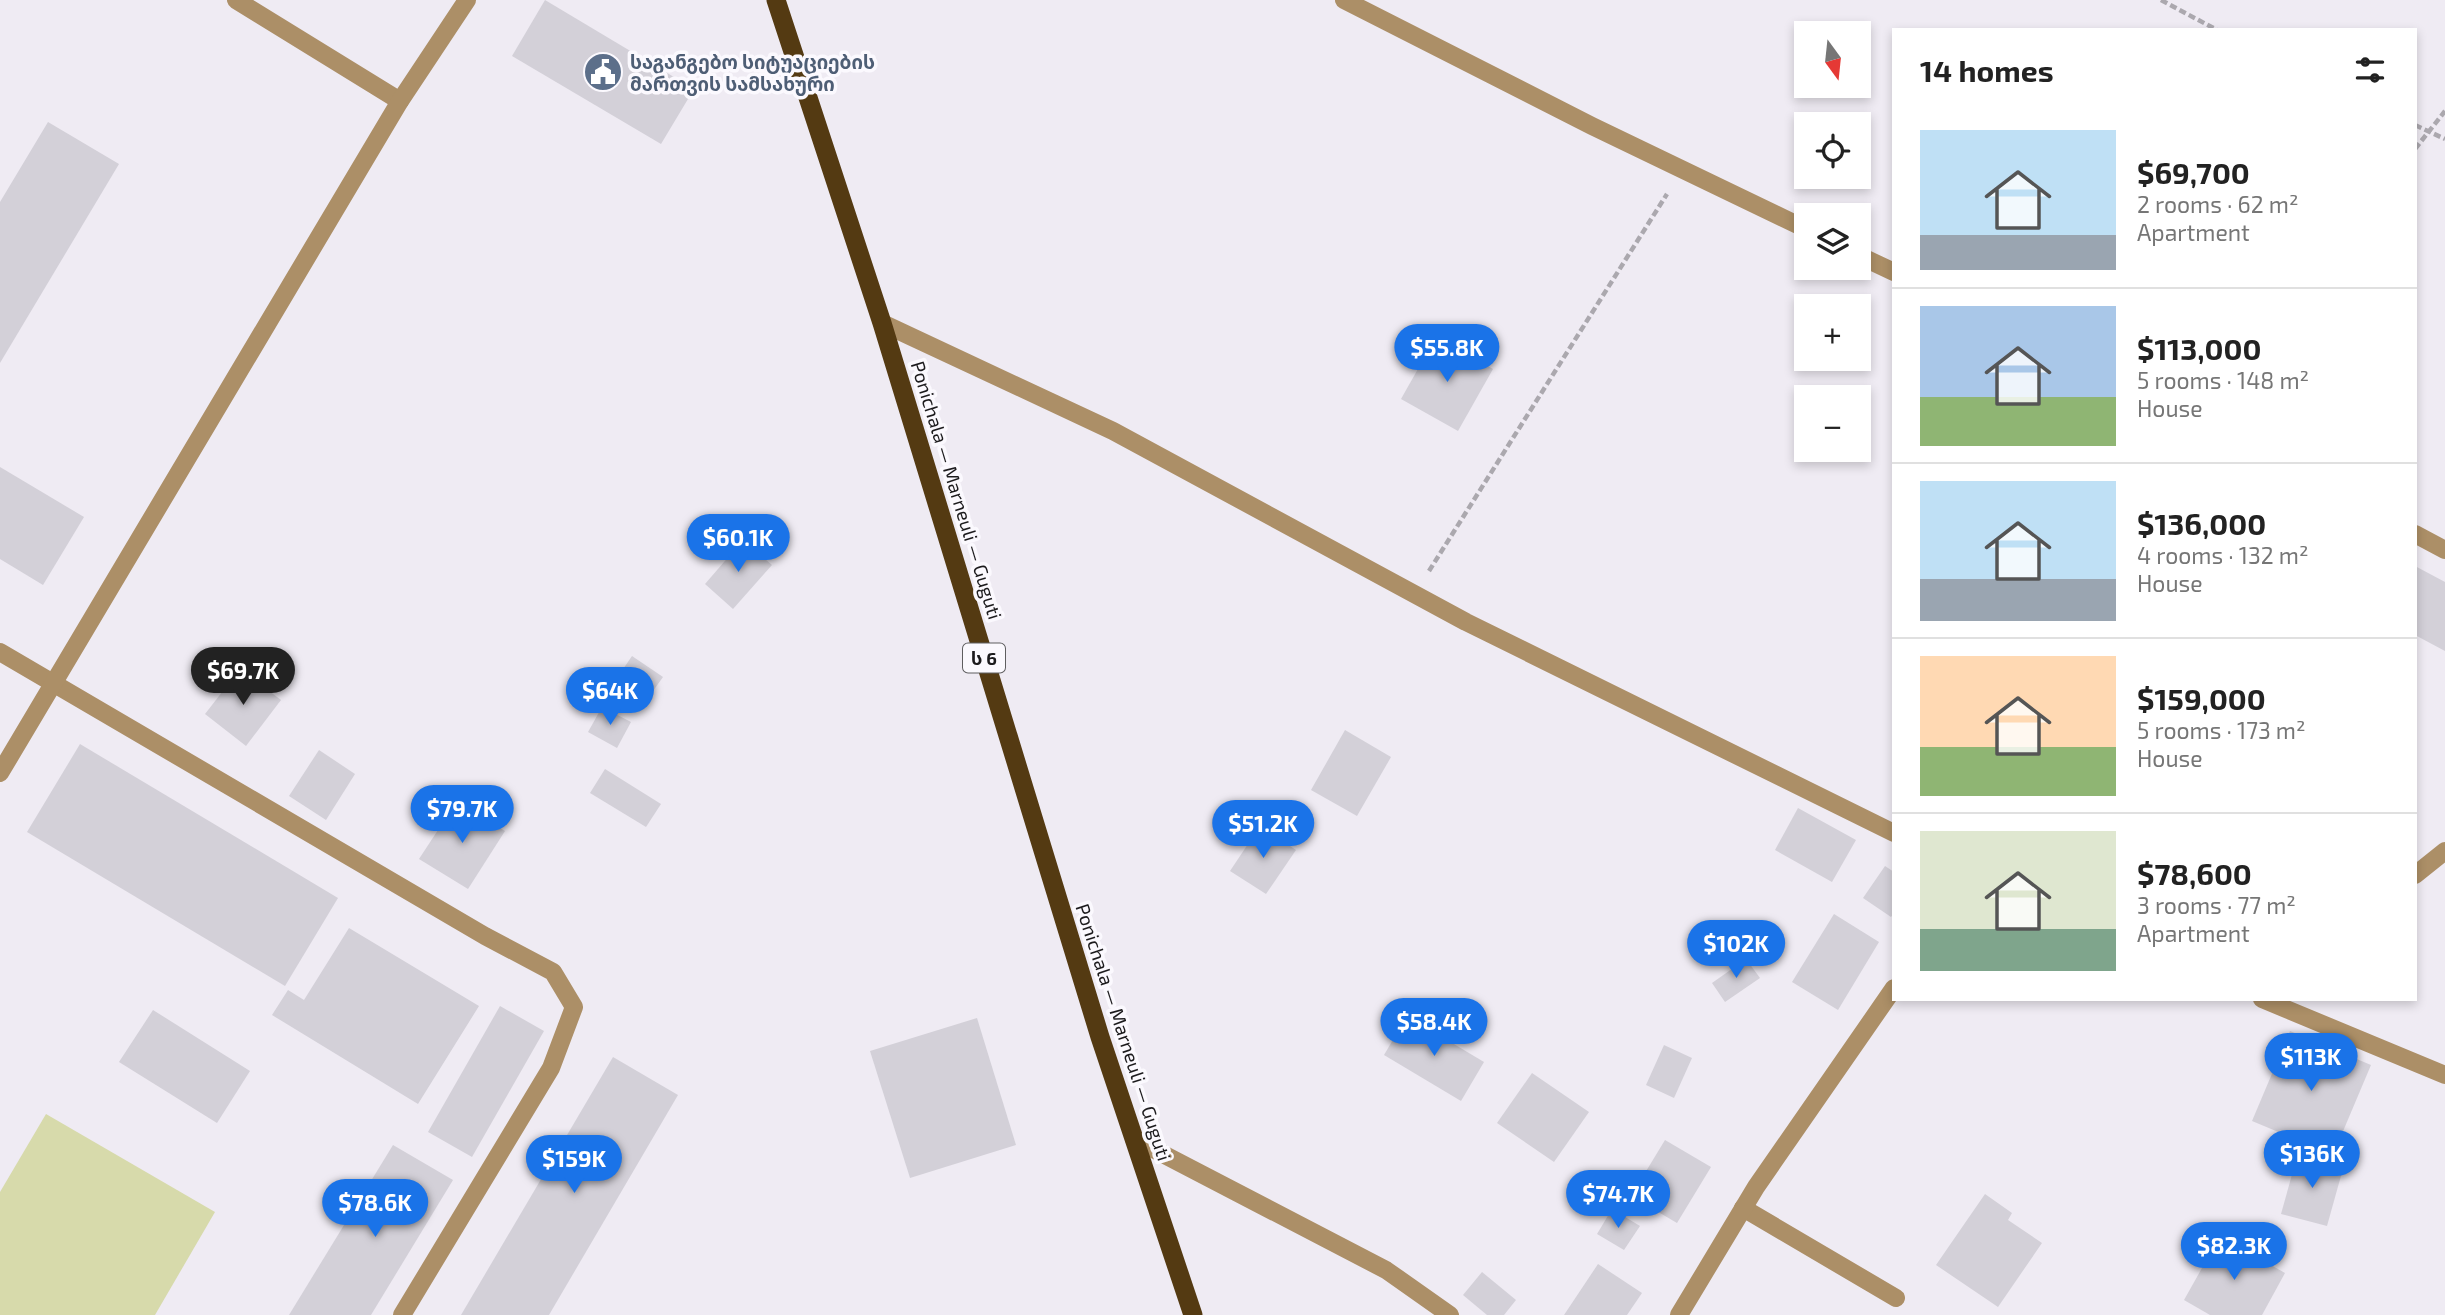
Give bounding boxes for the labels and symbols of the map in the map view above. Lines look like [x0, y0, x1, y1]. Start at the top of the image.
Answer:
north arrow [1794, 21, 1871, 98]
place label: საგანგებო სიტუაციების მართვის სამსახური [630, 50, 875, 96]
public building icon: საგანგებო სიტუაციების მართვის სამსახური [582, 51, 624, 93]
pin: $55.8K [1390, 324, 1504, 384]
street label: Ponichala — Marneuli — Guguti [907, 358, 1007, 622]
pin: $60.1K [681, 514, 795, 574]
road number: ს 6 [963, 644, 1005, 672]
pin: $69.7K [186, 648, 300, 707]
pin: $64K [569, 668, 651, 727]
pin: $79.7K [405, 786, 519, 845]
pin: $51.2K [1206, 800, 1320, 860]
street label: Ponichala — Marneuli — Guguti [1072, 901, 1176, 1163]
pin: $102K [1687, 920, 1785, 980]
pin: $58.4K [1377, 998, 1491, 1058]
pin: $113K [2262, 1034, 2360, 1093]
pin: $136K [2263, 1130, 2361, 1190]
pin: $159K [525, 1136, 623, 1195]
pin: $74.7K [1561, 1170, 1675, 1230]
pin: $78.6K [318, 1180, 432, 1239]
pin: $82.3K [2177, 1222, 2291, 1282]

